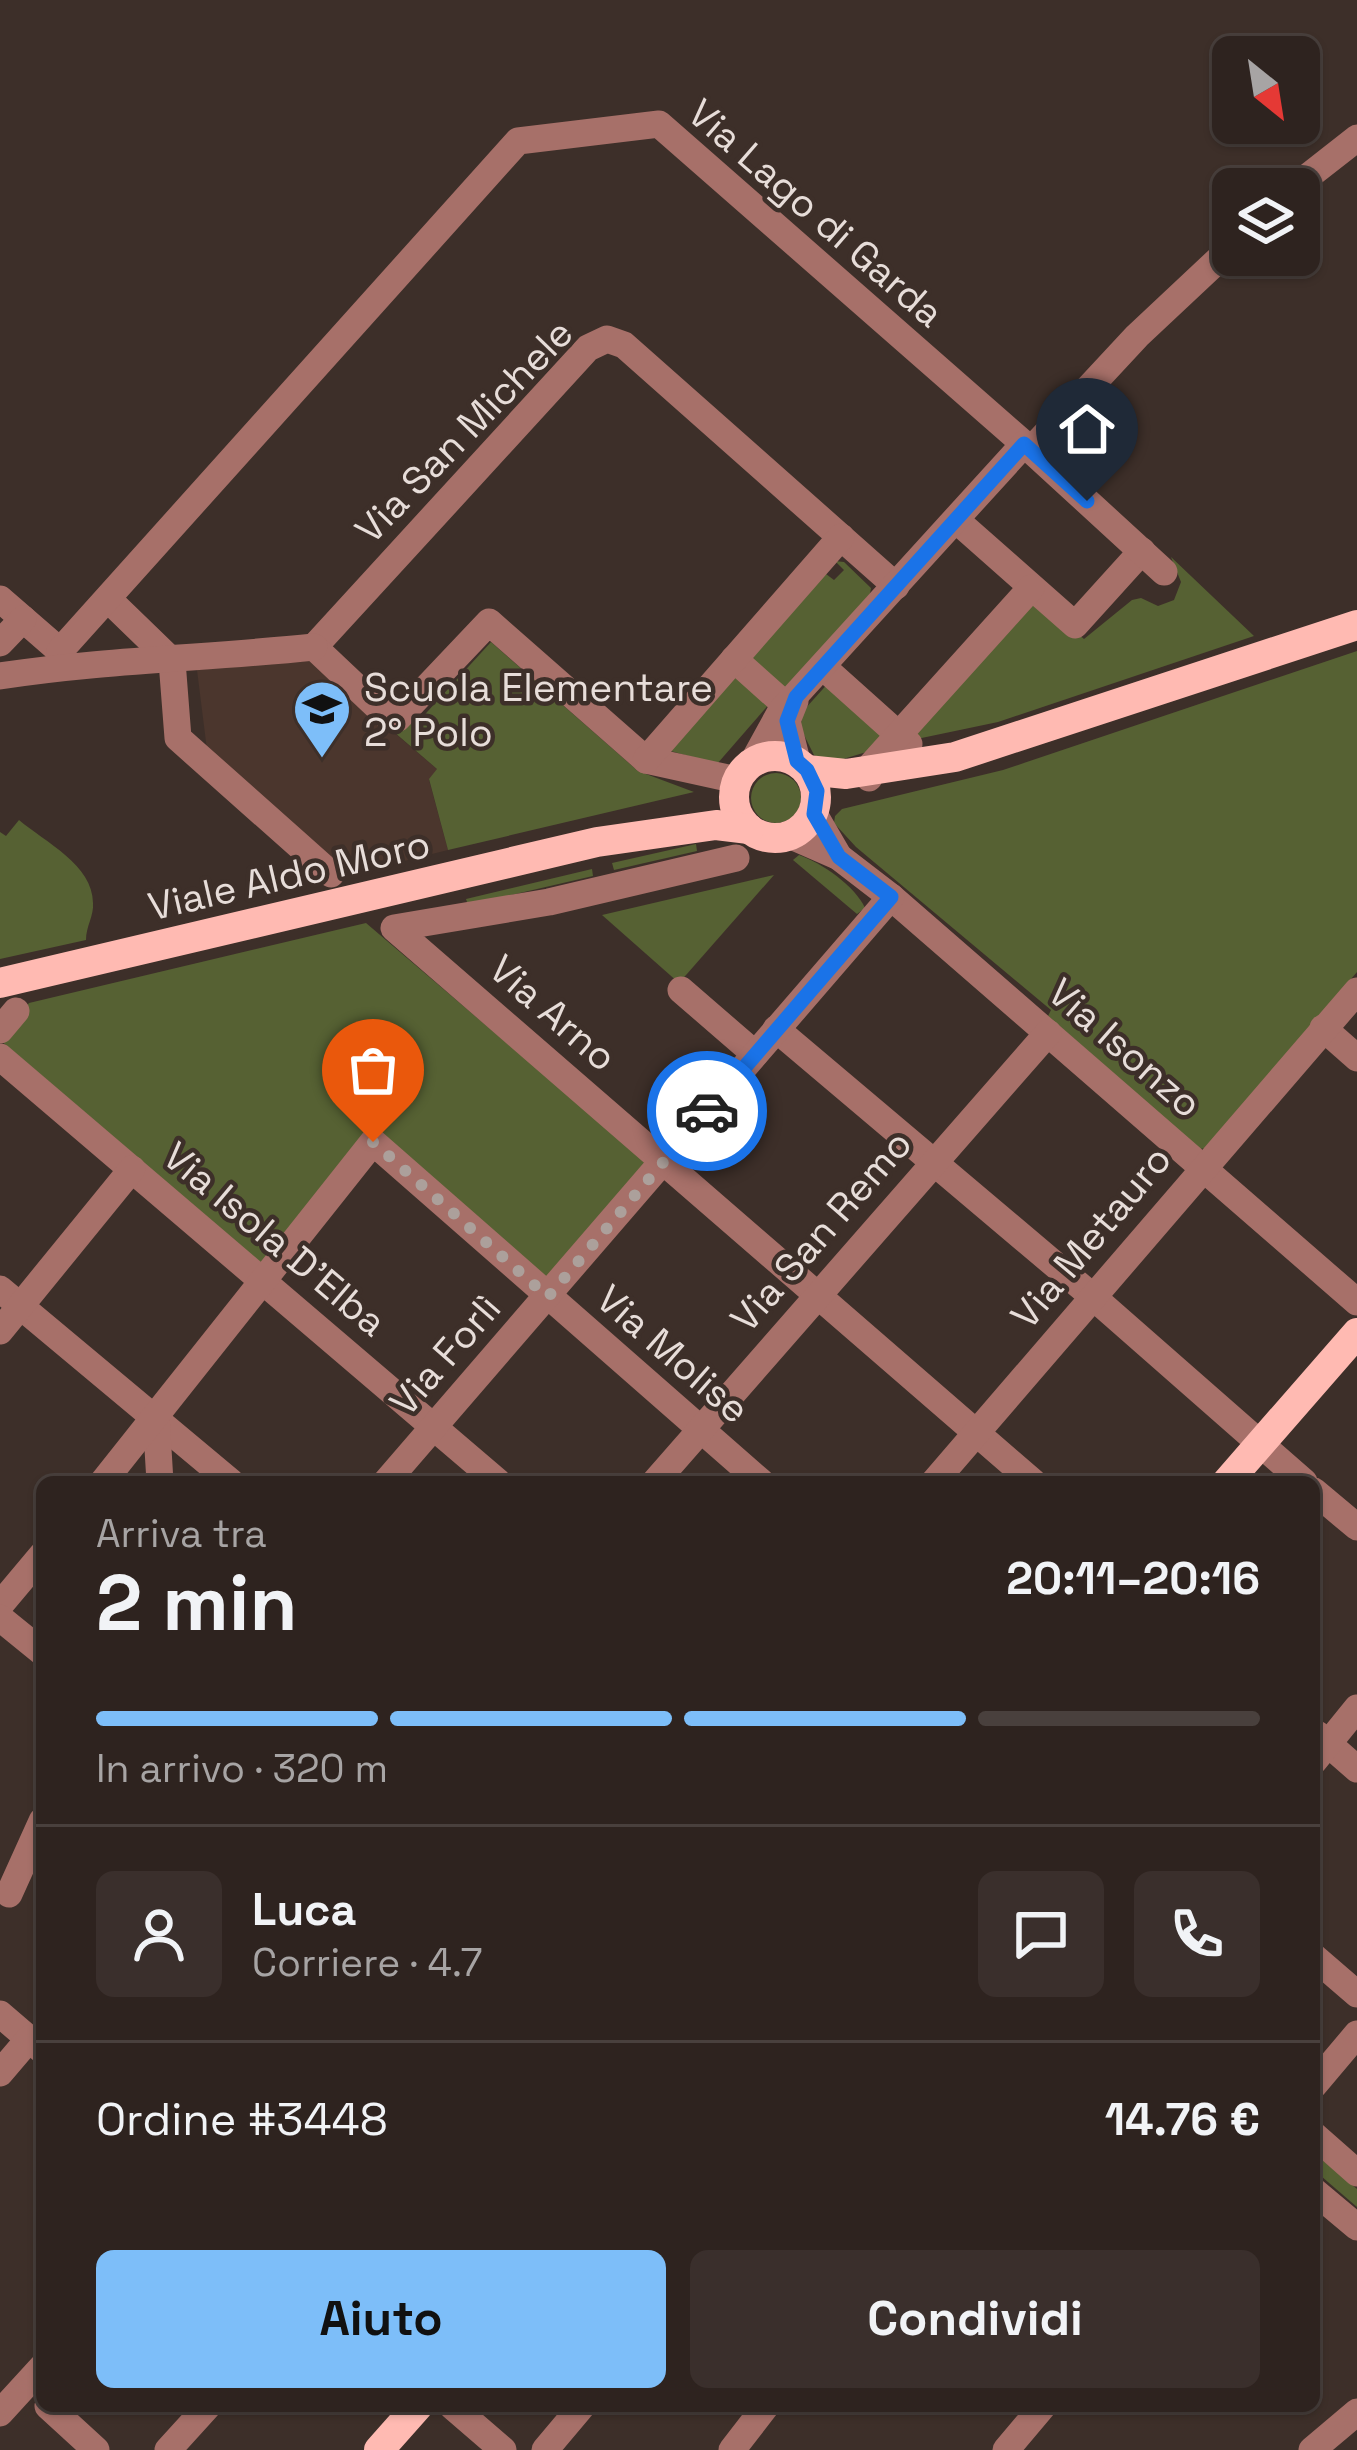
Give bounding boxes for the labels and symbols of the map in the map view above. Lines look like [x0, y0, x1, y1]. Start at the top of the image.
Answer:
north arrow [1212, 36, 1320, 144]
street label: Via Lago di Garda [678, 89, 954, 337]
street label: Via San Michele [345, 309, 583, 553]
pin [1036, 378, 1138, 501]
place label: Scuola Elementare 2° Polo [364, 663, 713, 757]
school or university icon: Scuola Elementare 2° Polo [291, 678, 353, 760]
street label: Viale Aldo Moro [143, 819, 435, 931]
street label: Via Arno [479, 944, 627, 1082]
street label: Via Isonzo [1038, 968, 1212, 1128]
pin [322, 1019, 424, 1142]
courier [647, 1051, 767, 1171]
street label: Via San Remo [720, 1120, 922, 1342]
street label: Via Isola D'Elba [153, 1131, 397, 1347]
street label: Via Metauro [1000, 1135, 1182, 1339]
street label: Via Molise [586, 1274, 760, 1434]
street label: Via Forlì [379, 1284, 511, 1426]

